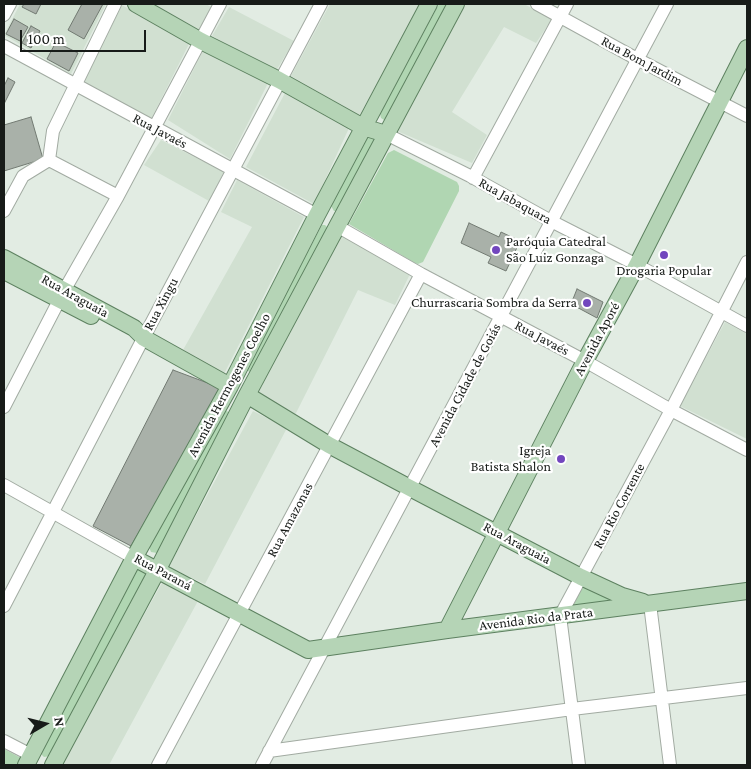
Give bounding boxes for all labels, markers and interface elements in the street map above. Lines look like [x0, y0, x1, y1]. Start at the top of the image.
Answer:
scale bar [22, 20, 149, 52]
text: 100 m [28, 31, 65, 47]
street label: Rua Bom Jardim [598, 32, 686, 90]
street label: Rua Javaés [130, 110, 190, 152]
street label: Rua Jabaquara [476, 174, 554, 228]
place label: Paróquia Catedral São Luiz Gonzaga [506, 234, 606, 266]
marker: Paróquia Catedral São Luiz Gonzaga [490, 244, 502, 256]
marker: Drogaria Popular [658, 249, 670, 261]
place label: Drogaria Popular [616, 263, 712, 279]
street label: Rua Araguaia [39, 271, 111, 321]
street label: Rua Xingu [140, 275, 182, 333]
place label: Churrascaria Sombra da Serra [411, 295, 577, 311]
marker: Churrascaria Sombra da Serra [581, 297, 593, 309]
street label: Avenida Aporé [571, 299, 623, 379]
street label: Avenida Hermogenes Coelho [184, 310, 274, 460]
street label: Rua Javaés [512, 317, 572, 359]
street label: Avenida Cidade de Goiás [425, 320, 505, 450]
place label: Igreja Batista Shalon [471, 443, 551, 476]
marker: Igreja Batista Shalon [555, 453, 567, 465]
street label: Rua Rio Corrente [589, 460, 649, 552]
street label: Rua Amazonas [263, 480, 317, 560]
street label: Rua Araguaia [480, 518, 554, 568]
street label: Rua Paraná [131, 550, 195, 594]
street label: Avenida Rio da Prata [478, 604, 594, 634]
north arrow [20, 699, 70, 749]
text: N [51, 716, 68, 728]

